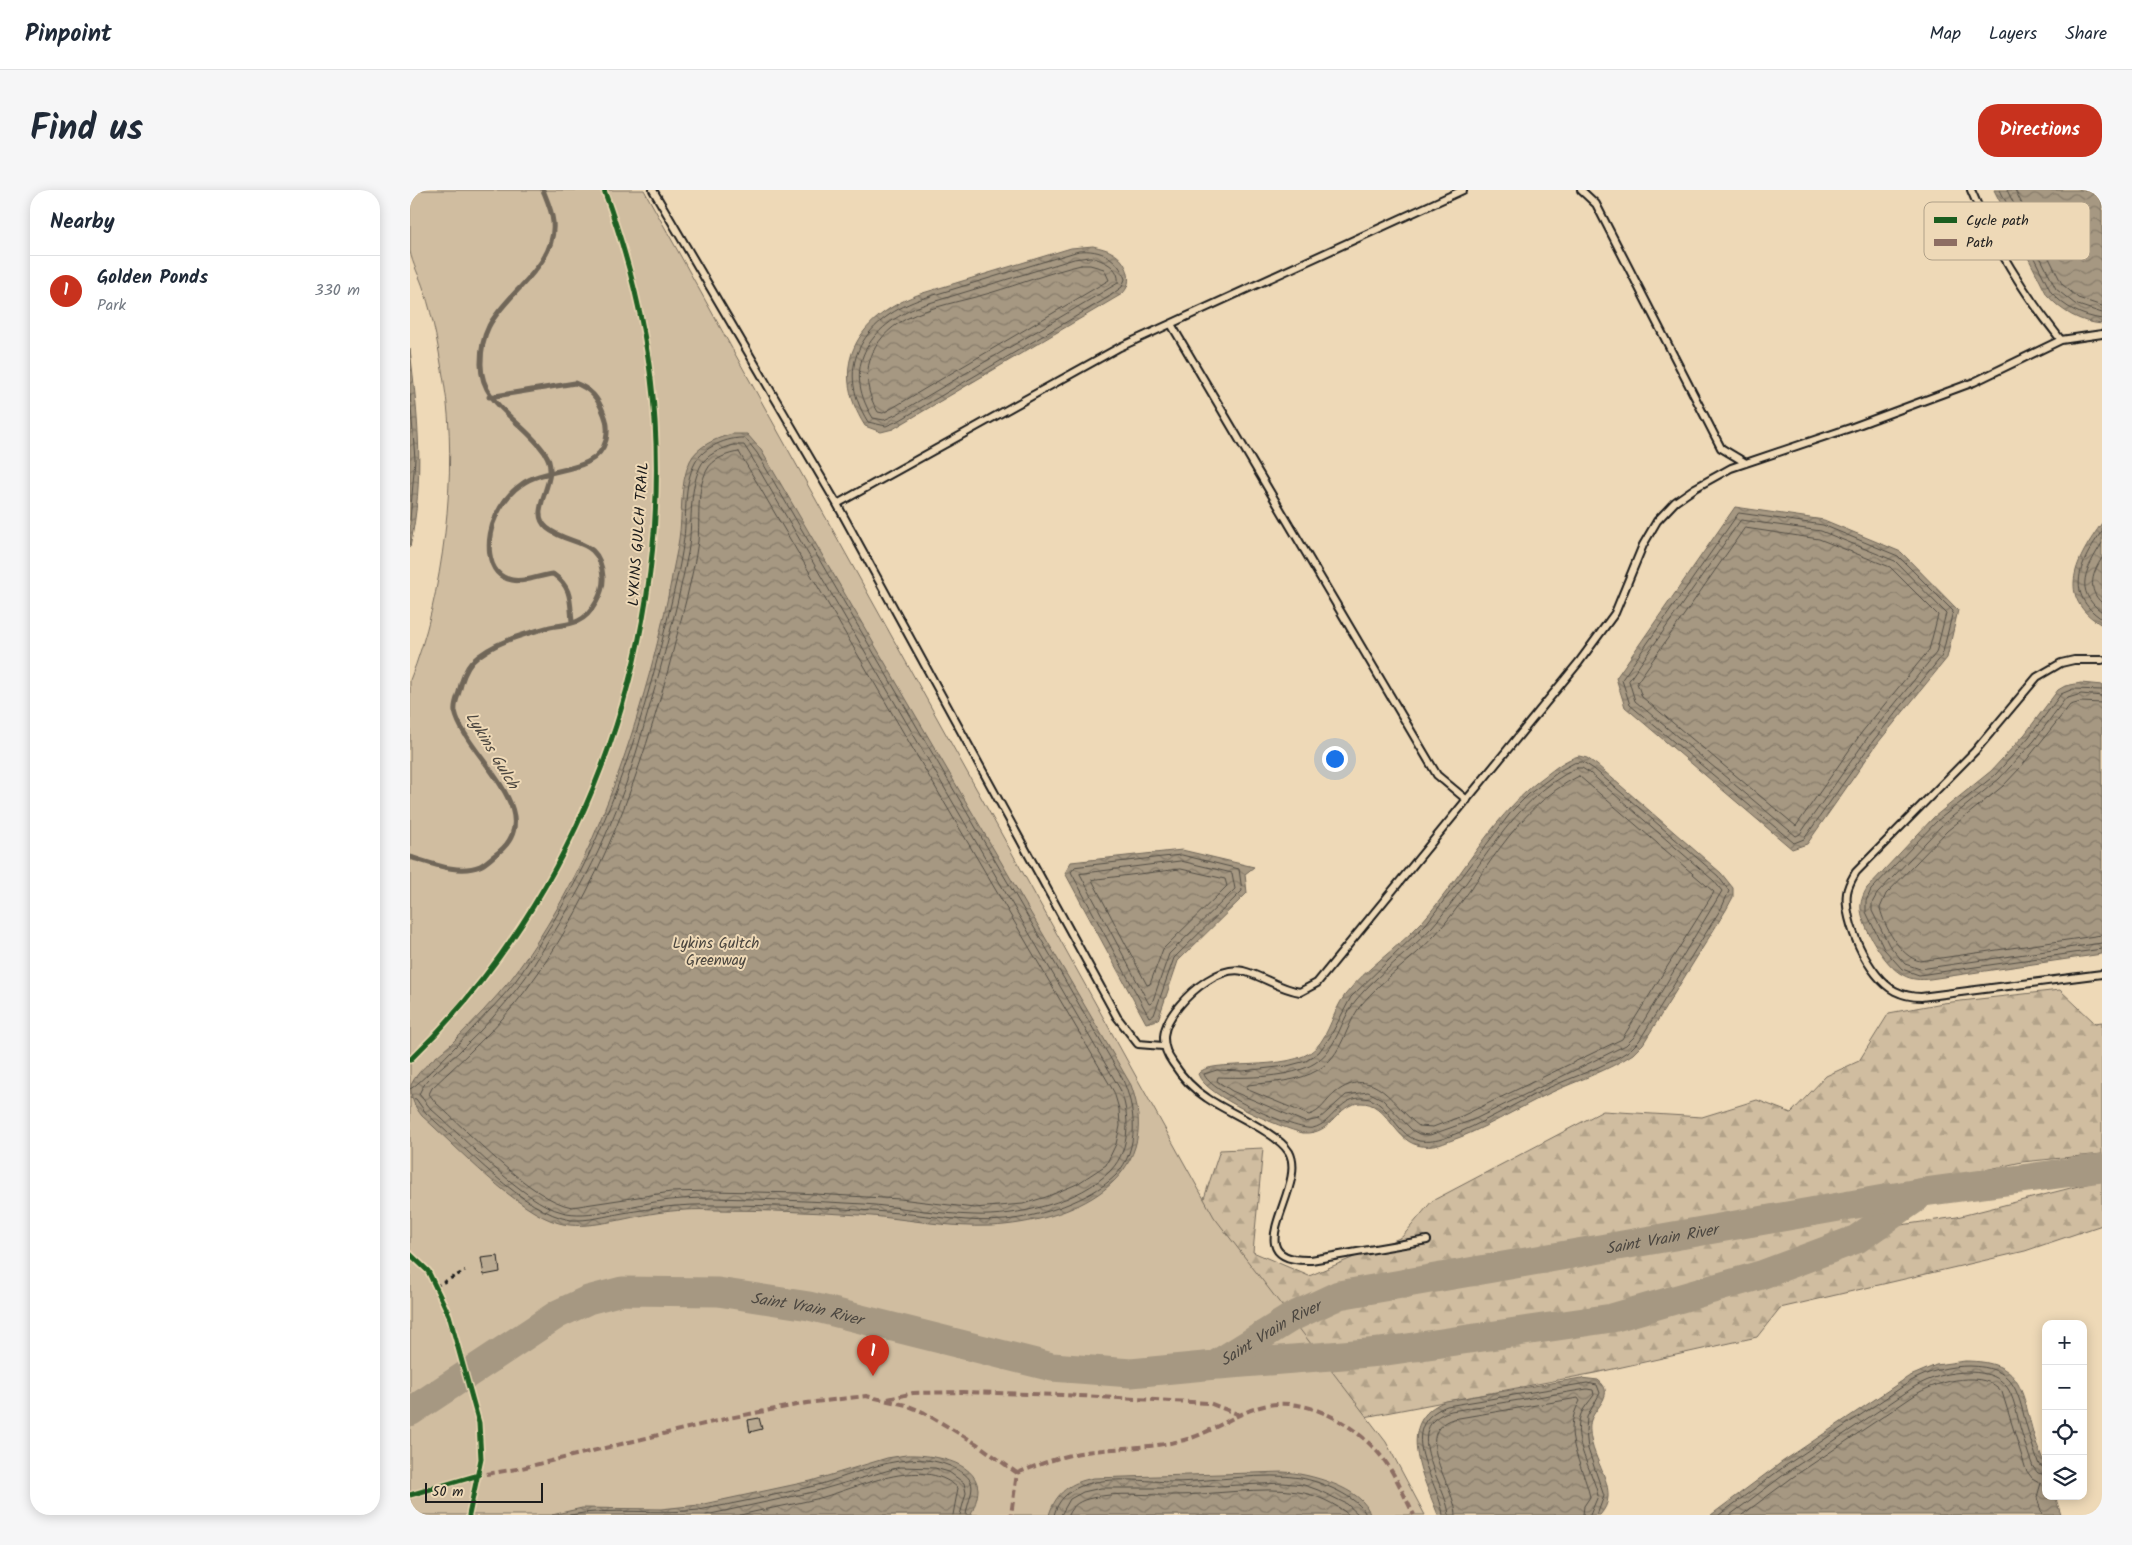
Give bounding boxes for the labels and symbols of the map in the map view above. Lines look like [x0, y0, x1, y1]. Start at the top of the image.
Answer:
legend [1924, 202, 2090, 260]
text: Cycle path [1966, 210, 2029, 232]
text: Path [1966, 232, 1993, 254]
street label: LYKINS GULCH TRAIL [622, 461, 656, 607]
water label: Lykins Gulch [459, 707, 525, 795]
your location [1322, 746, 1348, 772]
park label: Lykins Gultch Greenway [673, 932, 759, 973]
water label: Saint Vrain River [1604, 1217, 1723, 1262]
water label: Saint Vrain River [749, 1286, 869, 1334]
water label: Saint Vrain River [1215, 1293, 1328, 1373]
pin: 1 [857, 1335, 889, 1376]
scale bar [425, 1480, 542, 1503]

